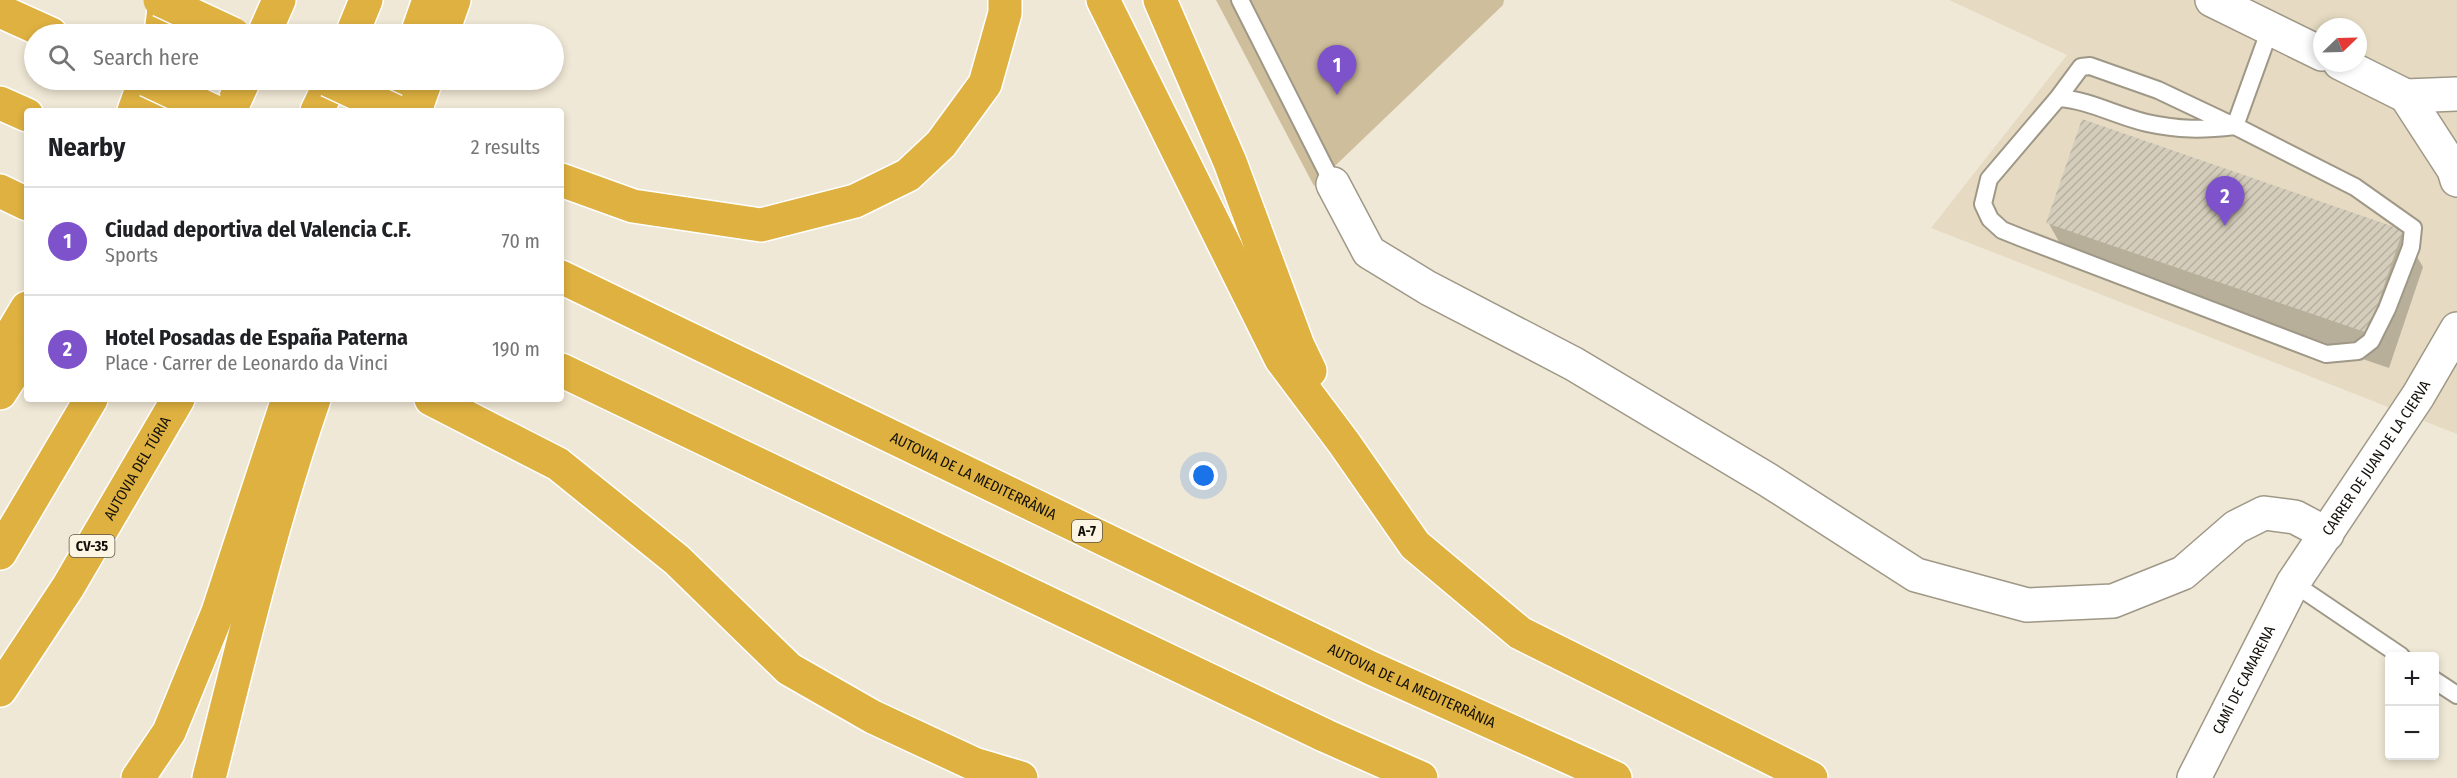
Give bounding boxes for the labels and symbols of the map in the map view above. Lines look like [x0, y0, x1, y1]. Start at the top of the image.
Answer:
north arrow [2313, 18, 2367, 72]
pin: 1 [1318, 46, 1356, 95]
pin: 2 [2206, 176, 2244, 226]
street label: CARRER DE JUAN DE LA CIERVA [2318, 377, 2434, 539]
street label: AUTOVIA DEL TÚRIA [100, 413, 175, 523]
street label: AUTOVIA DE LA MEDITERRÀNIA [887, 428, 1060, 524]
your location [1189, 461, 1218, 490]
road number: A-7 [1072, 520, 1102, 542]
road number: CV-35 [70, 535, 115, 557]
street label: CAMÍ DE CAMARENA [2209, 623, 2279, 737]
street label: AUTOVIA DE LA MEDITERRÀNIA [1325, 640, 1499, 732]

